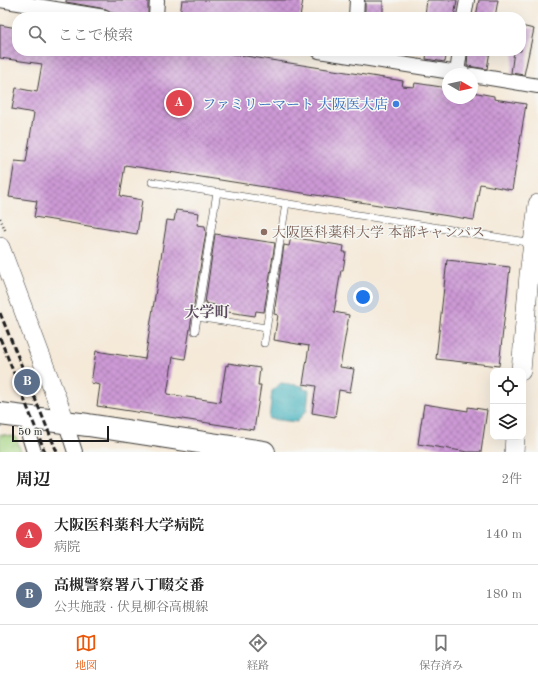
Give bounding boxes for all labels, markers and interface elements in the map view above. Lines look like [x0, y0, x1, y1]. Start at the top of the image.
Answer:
search box [12, 12, 526, 56]
icon: search [26, 23, 48, 45]
text: ここで検索 [58, 29, 133, 44]
north arrow [442, 68, 478, 104]
pin: A [166, 88, 192, 118]
place label: ファミリーマート 大阪医大店 [202, 97, 388, 112]
marker: ファミリーマート 大阪医大店 [391, 99, 401, 109]
place label: 大阪医科薬科大学 本部キャンパス [272, 225, 485, 240]
marker: 大阪医科薬科大学 本部キャンパス [259, 227, 269, 237]
your location [353, 287, 373, 307]
district label: 大学町 [184, 304, 230, 321]
pin: B [14, 367, 40, 397]
map controls [490, 368, 526, 440]
button: locate [490, 368, 526, 404]
button: layers [490, 404, 526, 440]
scale bar [12, 424, 109, 443]
text: 50 m [18, 427, 43, 438]
text: 周辺 [16, 472, 50, 489]
text: 2件 [501, 473, 522, 486]
text: 大阪医科薬科大学病院 [54, 519, 204, 534]
text: A [24, 528, 34, 541]
text: 140 m [485, 528, 522, 541]
text: 病院 [54, 541, 80, 554]
text: 高槻警察署八丁畷交番 [54, 579, 204, 594]
text: B [24, 588, 34, 601]
text: 180 m [485, 588, 522, 601]
text: 公共施設 · 伏見柳谷高槻線 [54, 601, 208, 614]
tab: 地図 [75, 632, 97, 674]
tab: 経路 [247, 632, 269, 674]
tab: 保存済み [419, 632, 463, 674]

